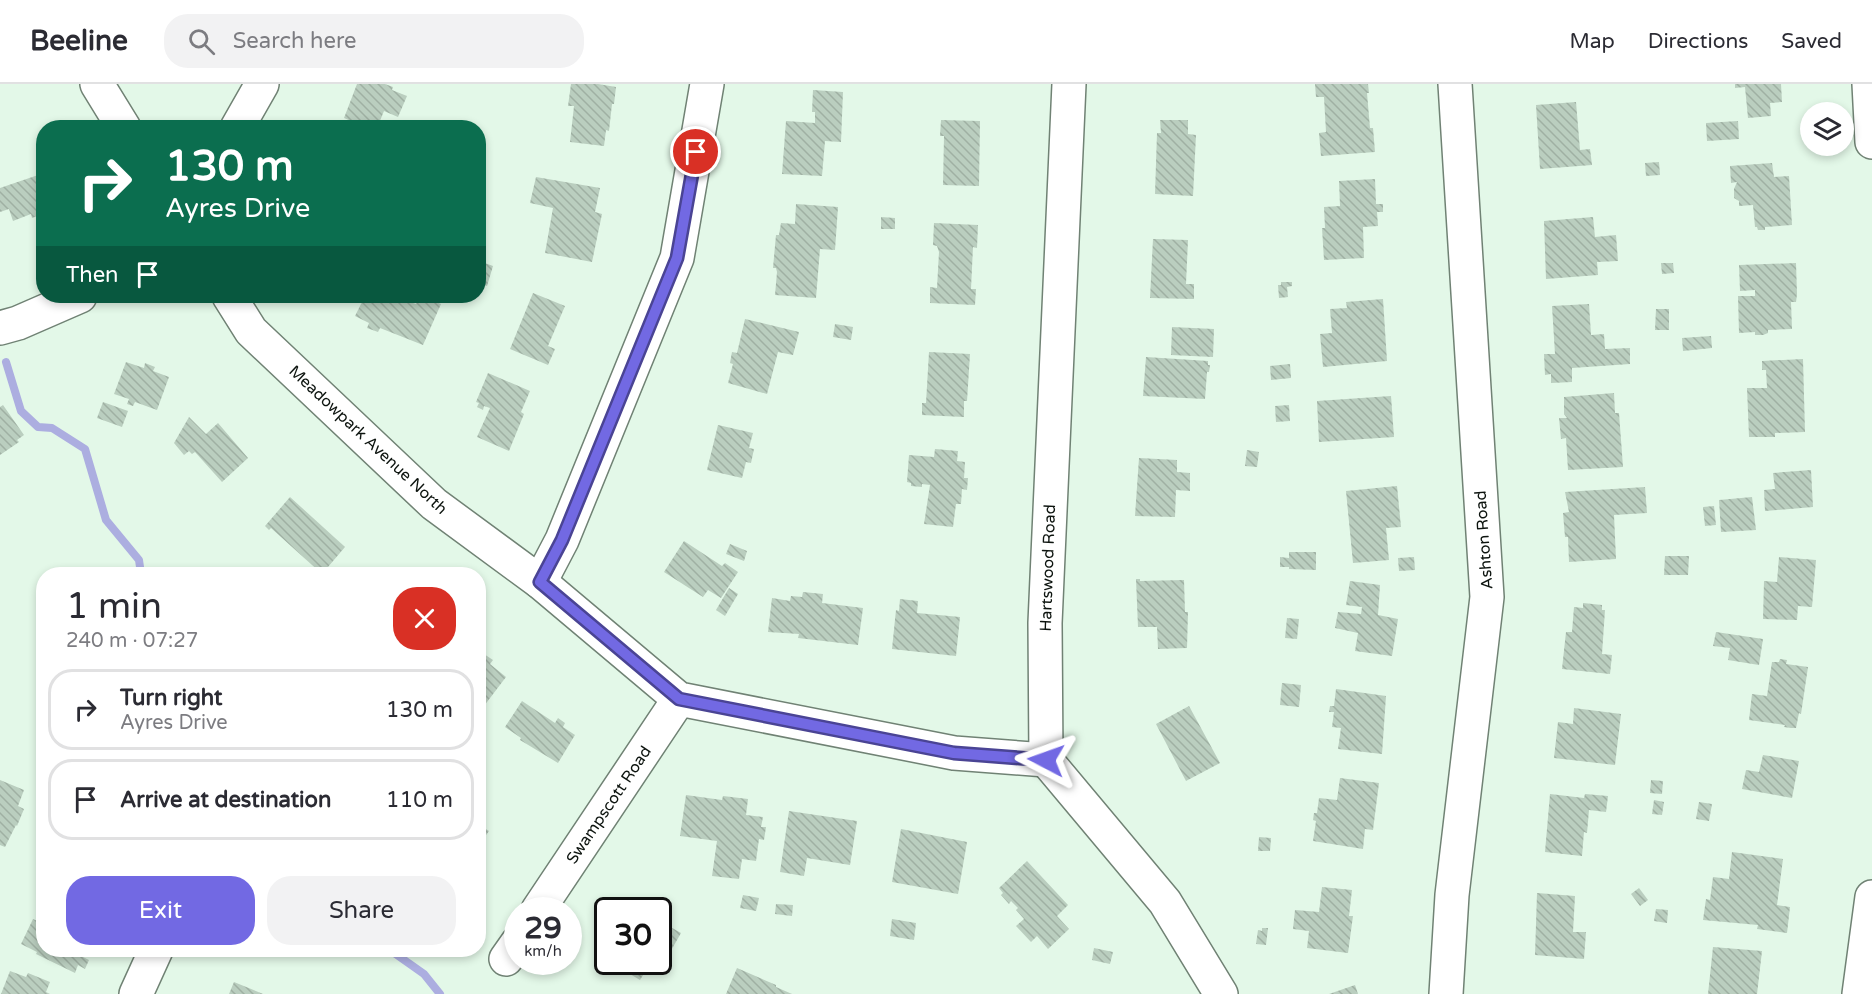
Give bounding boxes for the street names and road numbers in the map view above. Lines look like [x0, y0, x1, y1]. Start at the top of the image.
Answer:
street label: Meadowpark Avenue North [285, 361, 451, 519]
street label: Ashton Road [1471, 490, 1497, 590]
street label: Hartswood Road [1036, 504, 1060, 632]
street label: Swampscott Road [562, 742, 656, 868]

